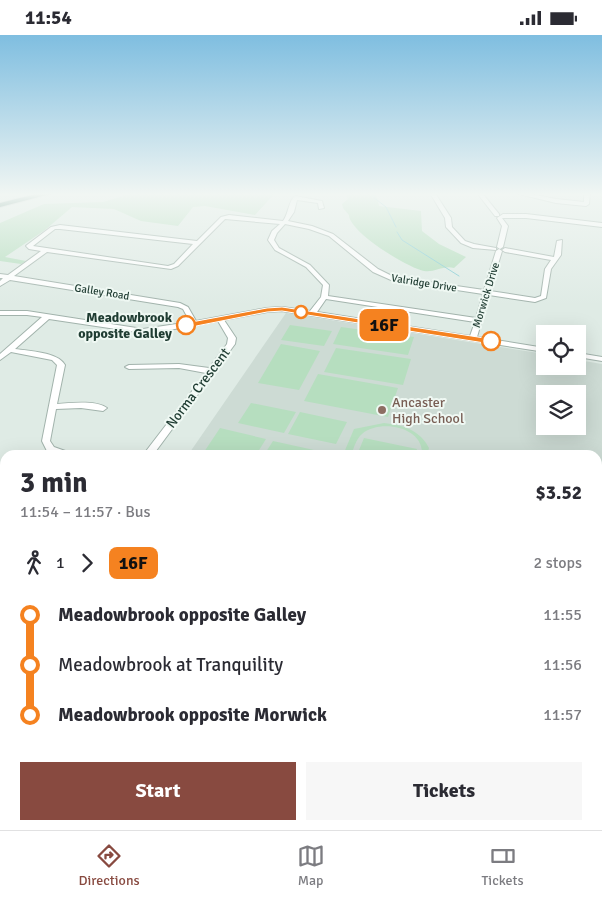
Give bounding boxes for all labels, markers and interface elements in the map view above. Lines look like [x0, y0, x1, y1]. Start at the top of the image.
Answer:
text: 11:54 [25, 6, 72, 30]
street label: Morwick Drive [470, 261, 502, 329]
street label: Valridge Drive [390, 271, 458, 295]
street label: Galley Road [74, 281, 131, 303]
unlabelled marker [294, 305, 308, 319]
place label: Meadowbrook opposite Galley [78, 309, 173, 342]
line badge: 16F [355, 309, 413, 341]
text: 16F [369, 314, 399, 336]
marker: Meadowbrook opposite Galley [176, 315, 196, 335]
map controls [536, 325, 586, 435]
button: locate [536, 325, 586, 375]
unlabelled marker [481, 331, 501, 351]
street label: Norma Crescent [162, 345, 234, 431]
button: layers [536, 385, 586, 435]
place label: Ancaster High School [392, 394, 464, 427]
marker: Ancaster High School [376, 404, 388, 416]
text: 3 min [20, 466, 88, 500]
text: $3.52 [536, 481, 582, 505]
text: 11:54 – 11:57 · Bus [20, 502, 151, 522]
icon: walk [20, 549, 48, 577]
icon: forward [73, 549, 101, 577]
text: 16F [119, 552, 148, 574]
text: 1 [56, 553, 65, 573]
text: 2 stops [534, 553, 582, 573]
text: Meadowbrook opposite Galley [58, 603, 306, 627]
text: 11:55 [543, 605, 582, 625]
text: Meadowbrook at Tranquility [58, 653, 283, 677]
text: 11:56 [543, 655, 582, 675]
text: Meadowbrook opposite Morwick [58, 703, 327, 727]
text: 11:57 [543, 705, 582, 725]
button: Start [20, 762, 296, 820]
button: Tickets [306, 762, 582, 820]
tab: Directions [78, 842, 140, 889]
tab: Map [297, 842, 325, 889]
tab: Tickets [481, 842, 524, 889]

